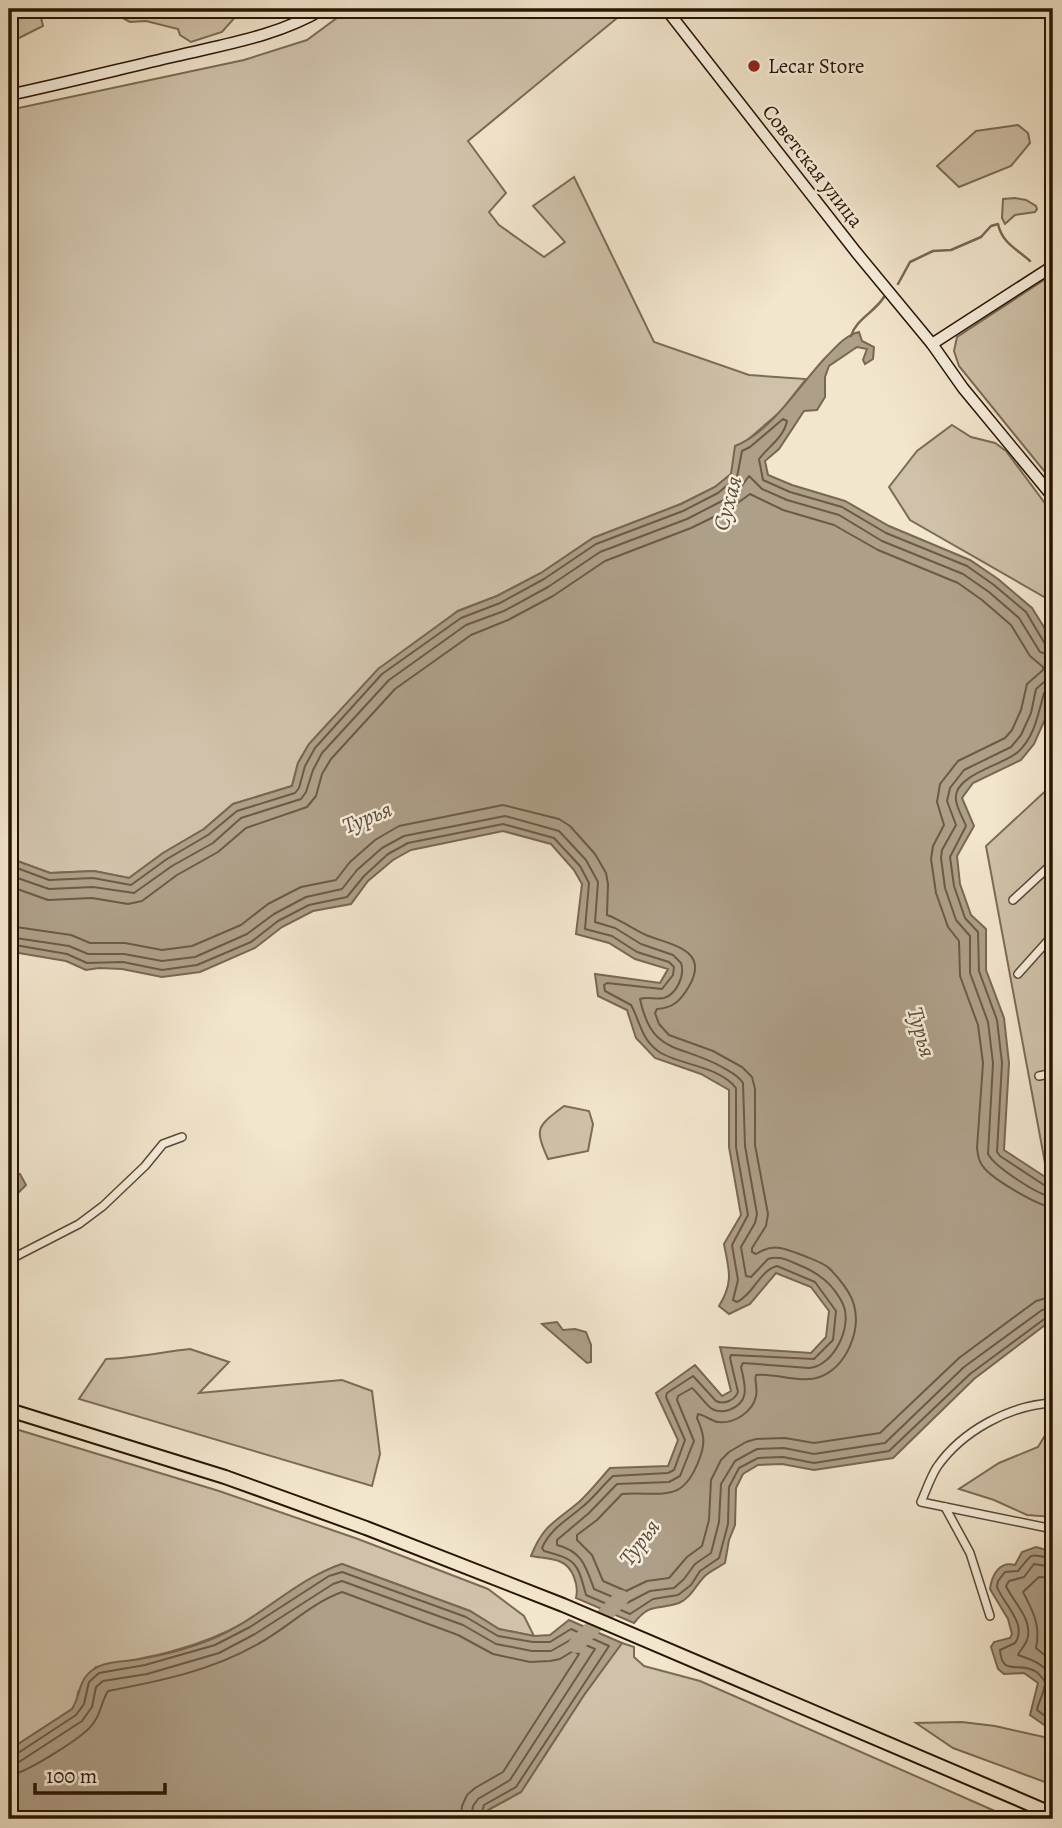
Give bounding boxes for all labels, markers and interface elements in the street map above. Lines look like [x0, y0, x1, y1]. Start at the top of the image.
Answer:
place label: Lecar Store [768, 52, 865, 80]
marker: Lecar Store [746, 58, 762, 74]
street label: Советская улица [756, 99, 870, 234]
water label: Сухая [705, 472, 750, 534]
water label: Турья [338, 794, 397, 841]
water label: Турья [900, 1003, 943, 1061]
water label: Турья [612, 1513, 667, 1572]
scale bar [35, 1751, 164, 1795]
text: 100 m [46, 1762, 97, 1790]

